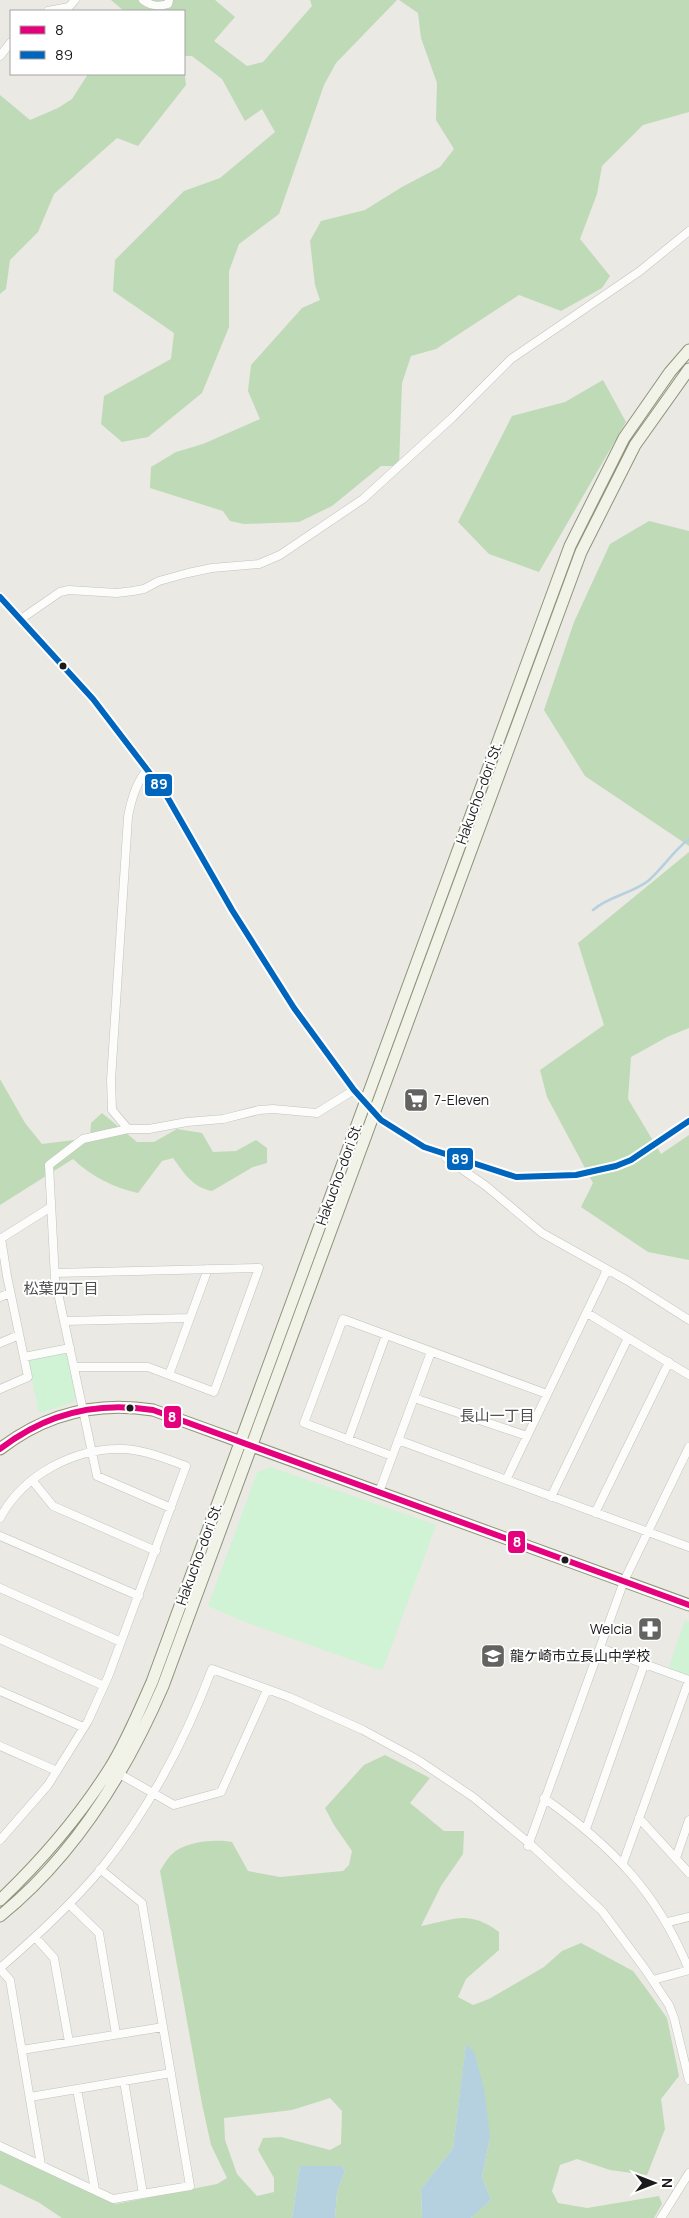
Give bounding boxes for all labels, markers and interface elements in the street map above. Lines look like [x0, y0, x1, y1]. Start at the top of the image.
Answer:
legend [10, 10, 185, 75]
text: 8 [55, 19, 64, 40]
text: 89 [55, 44, 73, 65]
unlabelled marker [58, 661, 68, 671]
street label: Hakucho-dori St. [451, 739, 506, 847]
line badge: 89 [144, 773, 173, 797]
text: 89 [150, 774, 168, 793]
supermarket icon: 7-Eleven [403, 1087, 429, 1113]
place label: 7-Eleven [434, 1090, 489, 1109]
street label: Hakucho-dori St. [311, 1120, 366, 1228]
line badge: 89 [446, 1147, 474, 1171]
text: 89 [451, 1149, 469, 1168]
district label: 松葉四丁目 [23, 1278, 99, 1299]
unlabelled marker [125, 1403, 135, 1413]
line badge: 8 [163, 1405, 182, 1429]
district label: 長山一丁目 [459, 1405, 535, 1426]
text: 8 [168, 1407, 176, 1426]
street label: Hakucho-dori St. [171, 1500, 226, 1608]
line badge: 8 [507, 1530, 526, 1554]
text: 8 [513, 1532, 521, 1551]
unlabelled marker [560, 1555, 570, 1565]
pharmacy icon: Welcia [637, 1616, 663, 1642]
place label: Welcia [590, 1619, 632, 1638]
school or university icon: 龍ケ崎市立長山中学校 [480, 1643, 506, 1669]
place label: 龍ケ崎市立長山中学校 [510, 1646, 650, 1665]
north arrow [629, 2158, 679, 2208]
text: N [658, 2178, 677, 2188]

